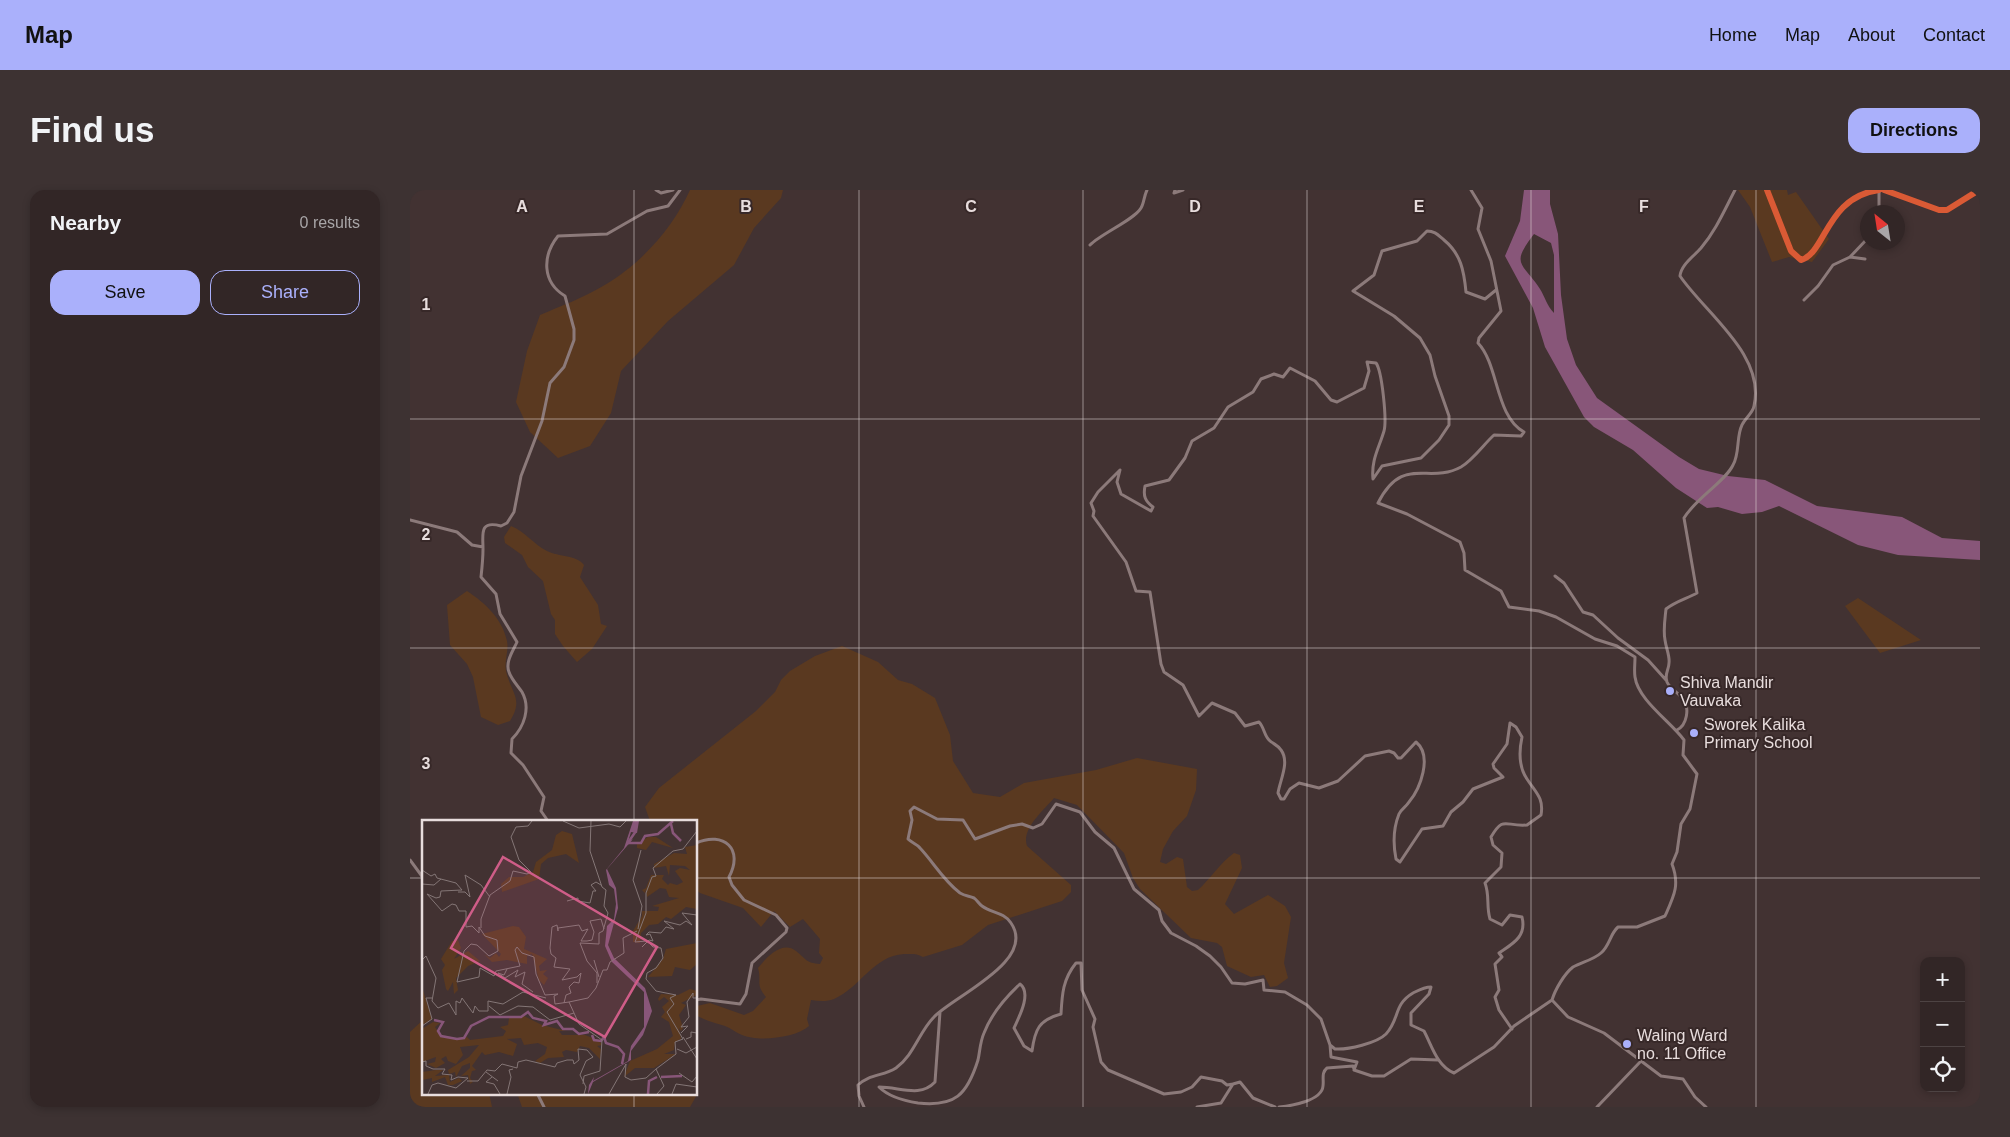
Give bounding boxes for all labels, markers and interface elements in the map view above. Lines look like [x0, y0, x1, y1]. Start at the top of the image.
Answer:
text: Map [25, 21, 73, 48]
text: Home [1709, 25, 1757, 45]
text: Map [1785, 25, 1820, 45]
text: About [1848, 25, 1895, 45]
text: Contact [1923, 25, 1985, 45]
button: Directions [1848, 108, 1980, 153]
text: Find us [30, 110, 154, 149]
text: A [516, 198, 528, 215]
text: B [740, 198, 752, 215]
text: C [965, 198, 977, 215]
text: D [1189, 198, 1201, 215]
text: E [1414, 198, 1425, 215]
text: F [1639, 198, 1649, 215]
north arrow [1860, 205, 1905, 250]
text: Nearby [50, 211, 121, 234]
text: 0 results [300, 214, 360, 231]
button: Save [50, 270, 200, 315]
button: Share [210, 270, 360, 315]
text: 1 [422, 296, 431, 313]
text: 2 [422, 526, 431, 543]
place label: Shiva Mandir Vauvaka [1680, 674, 1774, 709]
marker: Shiva Mandir Vauvaka [1664, 685, 1676, 697]
place label: Sworek Kalika Primary School [1704, 716, 1812, 751]
marker: Sworek Kalika Primary School [1688, 727, 1700, 739]
text: 3 [422, 755, 431, 772]
inset map [422, 820, 698, 1094]
map controls [1920, 957, 1965, 1092]
button: + [1920, 957, 1965, 1002]
button: − [1920, 1002, 1965, 1047]
place label: Waling Ward no. 11 Office [1637, 1027, 1727, 1062]
marker: Waling Ward no. 11 Office [1621, 1038, 1633, 1050]
button: locate [1920, 1047, 1965, 1092]

